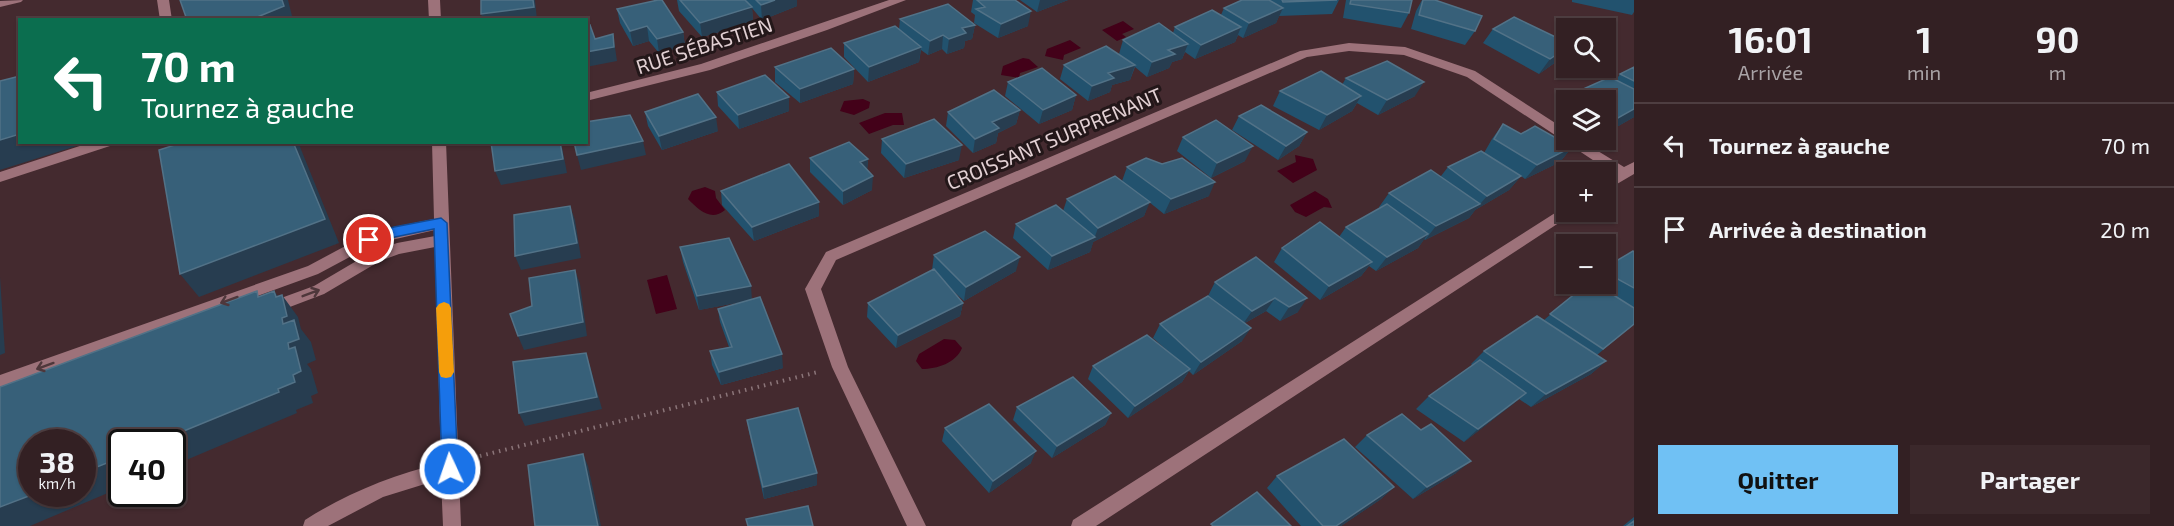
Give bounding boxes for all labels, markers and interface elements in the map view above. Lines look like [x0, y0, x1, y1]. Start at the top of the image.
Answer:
street label: RUE SÉBASTIEN [633, 12, 775, 78]
text: 16:01 [1728, 17, 1813, 60]
text: 1 [1916, 17, 1932, 60]
text: 90 [2036, 17, 2080, 60]
map controls [1556, 18, 1616, 294]
button: search [1556, 18, 1616, 78]
text: 70 m [141, 40, 236, 90]
icon: left [42, 42, 120, 120]
text: Arrivée [1738, 60, 1803, 84]
text: min [1907, 60, 1941, 84]
text: m [2049, 60, 2066, 84]
street label: CROISSANT SURPRENANT [943, 82, 1166, 194]
button: layers [1556, 90, 1616, 150]
text: Tournez à gauche [141, 91, 355, 123]
icon: left [1658, 129, 1691, 162]
text: Tournez à gauche [1709, 132, 1890, 158]
text: 70 m [2101, 132, 2150, 158]
button: + [1556, 162, 1616, 222]
icon: arrive [1658, 213, 1691, 246]
pin [343, 214, 394, 265]
text: Arrivée à destination [1709, 216, 1927, 242]
text: 20 m [2100, 216, 2150, 242]
icon: arrive [352, 223, 385, 256]
button: − [1556, 234, 1616, 294]
one-way arrow [302, 287, 320, 298]
one-way arrow [220, 295, 239, 306]
one-way arrow [37, 361, 55, 372]
speed limit sign: 40 [108, 429, 186, 507]
position arrow [418, 437, 482, 501]
text: 38 [39, 443, 75, 479]
button: Quitter [1658, 445, 1898, 514]
button: Partager [1910, 445, 2150, 514]
text: km/h [38, 474, 76, 492]

